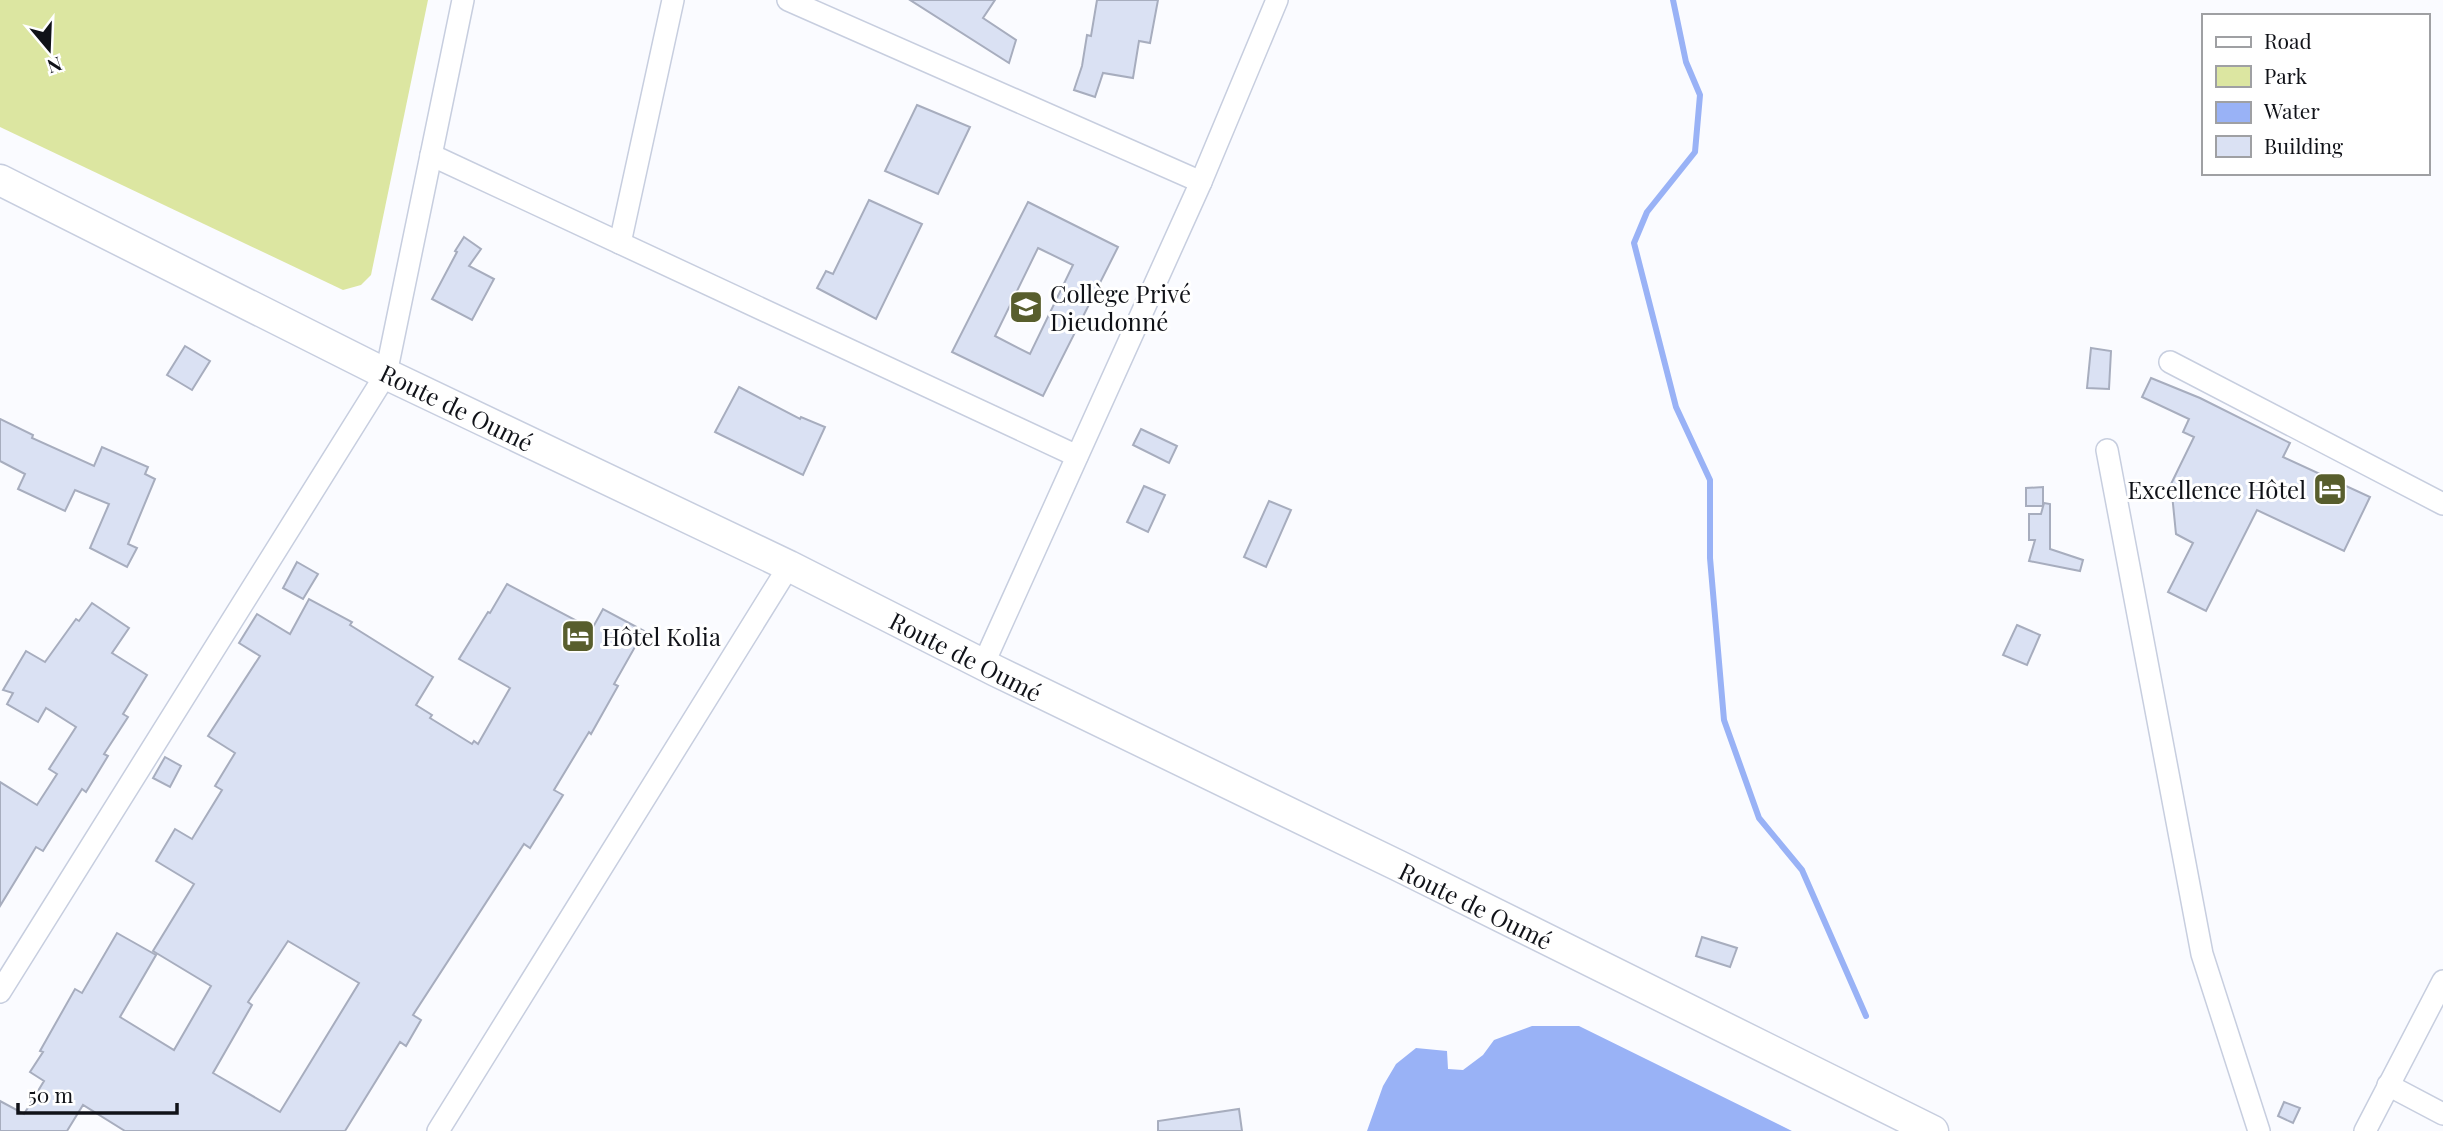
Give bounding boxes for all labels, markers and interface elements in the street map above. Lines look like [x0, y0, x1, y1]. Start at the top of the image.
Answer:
north arrow [14, 14, 84, 84]
legend [2202, 14, 2429, 175]
text: Road [2264, 26, 2312, 54]
text: N [44, 51, 66, 81]
text: Park [2264, 61, 2308, 89]
text: Water [2263, 96, 2320, 124]
text: Building [2264, 131, 2343, 159]
place label: Collège Privé Dieudonné [1050, 277, 1191, 337]
school or university icon: Collège Privé Dieudonné [1007, 288, 1045, 326]
street label: Route de Oumé [375, 356, 539, 458]
hotel icon: Excellence Hôtel [2311, 470, 2349, 508]
place label: Excellence Hôtel [2127, 473, 2306, 505]
street label: Route de Oumé [885, 604, 1047, 708]
hotel icon: Hôtel Kolia [559, 617, 597, 655]
place label: Hôtel Kolia [602, 620, 721, 652]
street label: Route de Oumé [1394, 854, 1558, 956]
scale bar [18, 1072, 177, 1116]
text: 50 m [28, 1080, 74, 1108]

